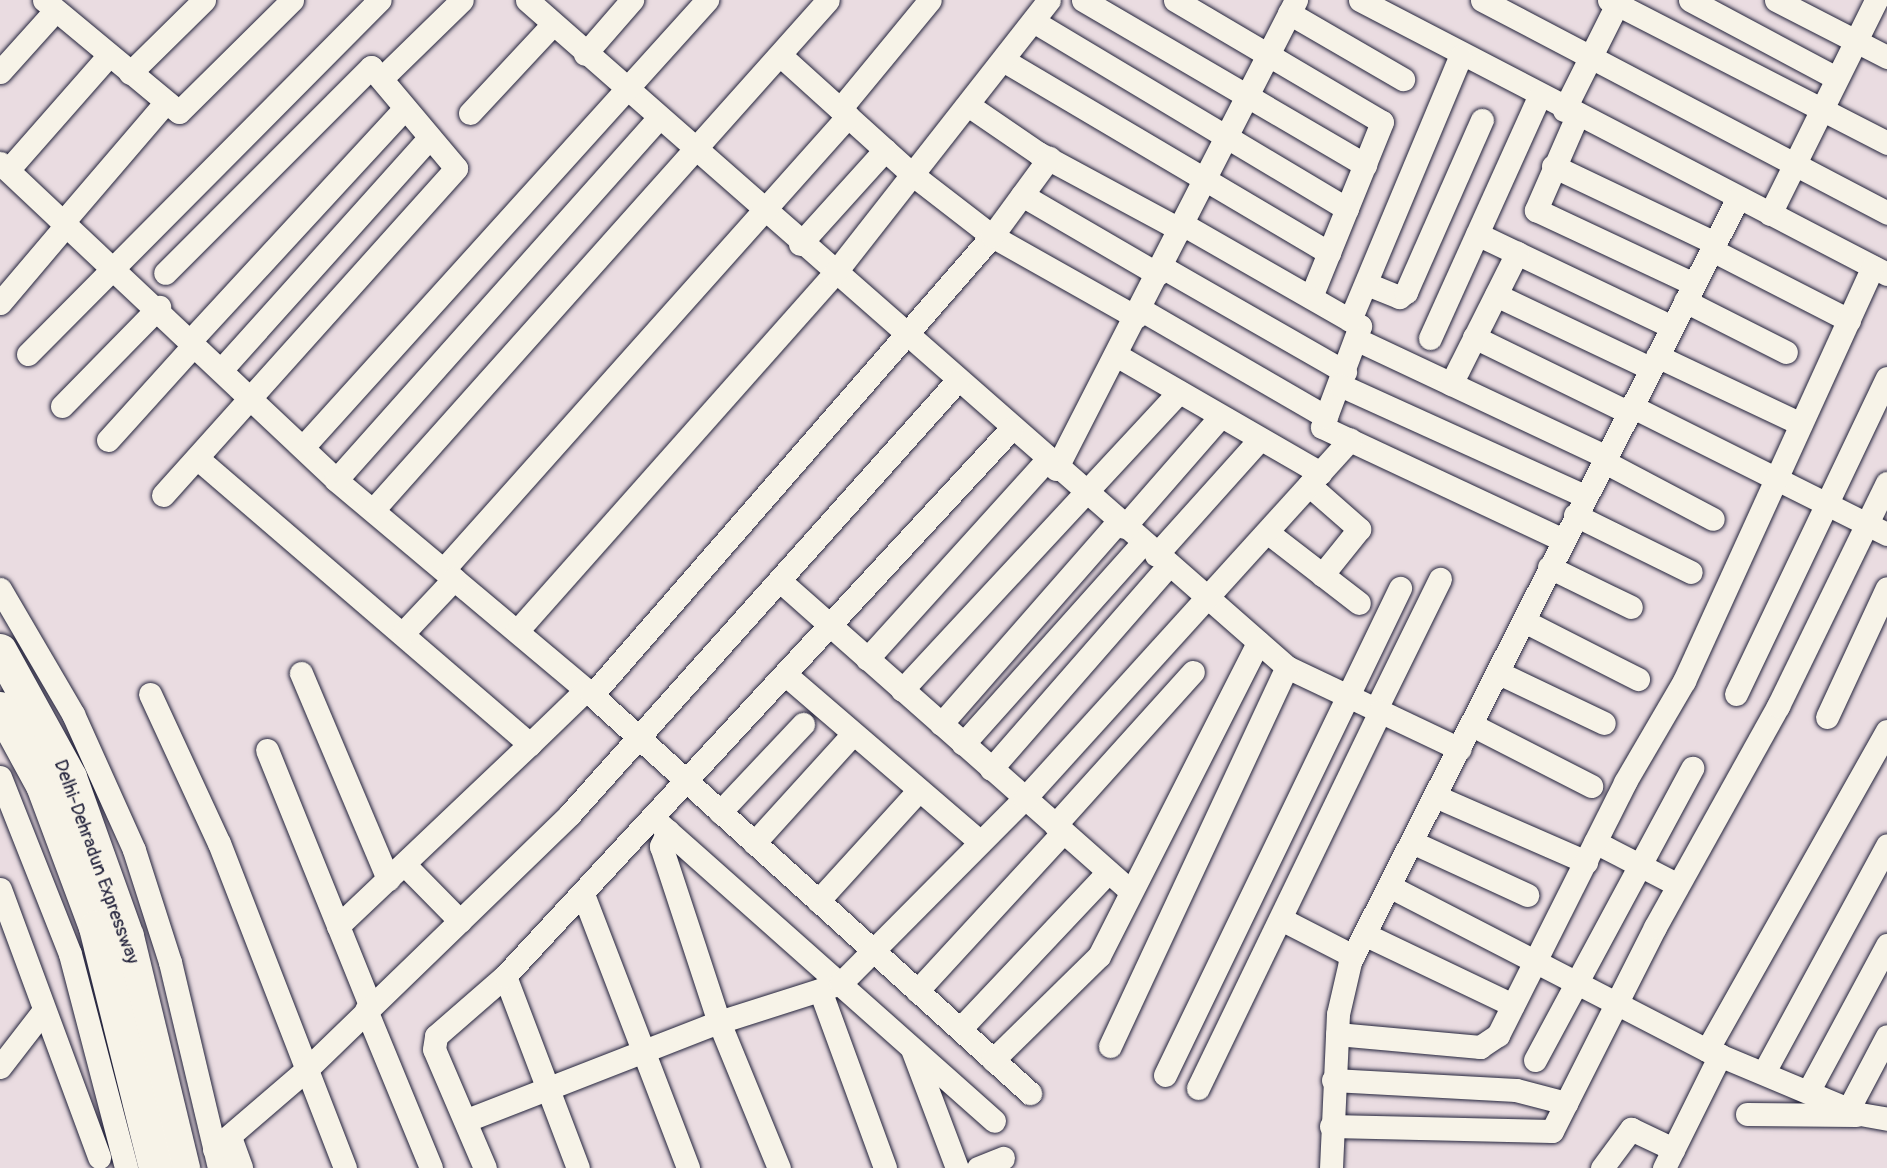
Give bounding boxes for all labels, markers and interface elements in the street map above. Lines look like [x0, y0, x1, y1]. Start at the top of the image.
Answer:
street label: Delhi-Dehradun Expressway [48, 757, 144, 967]

